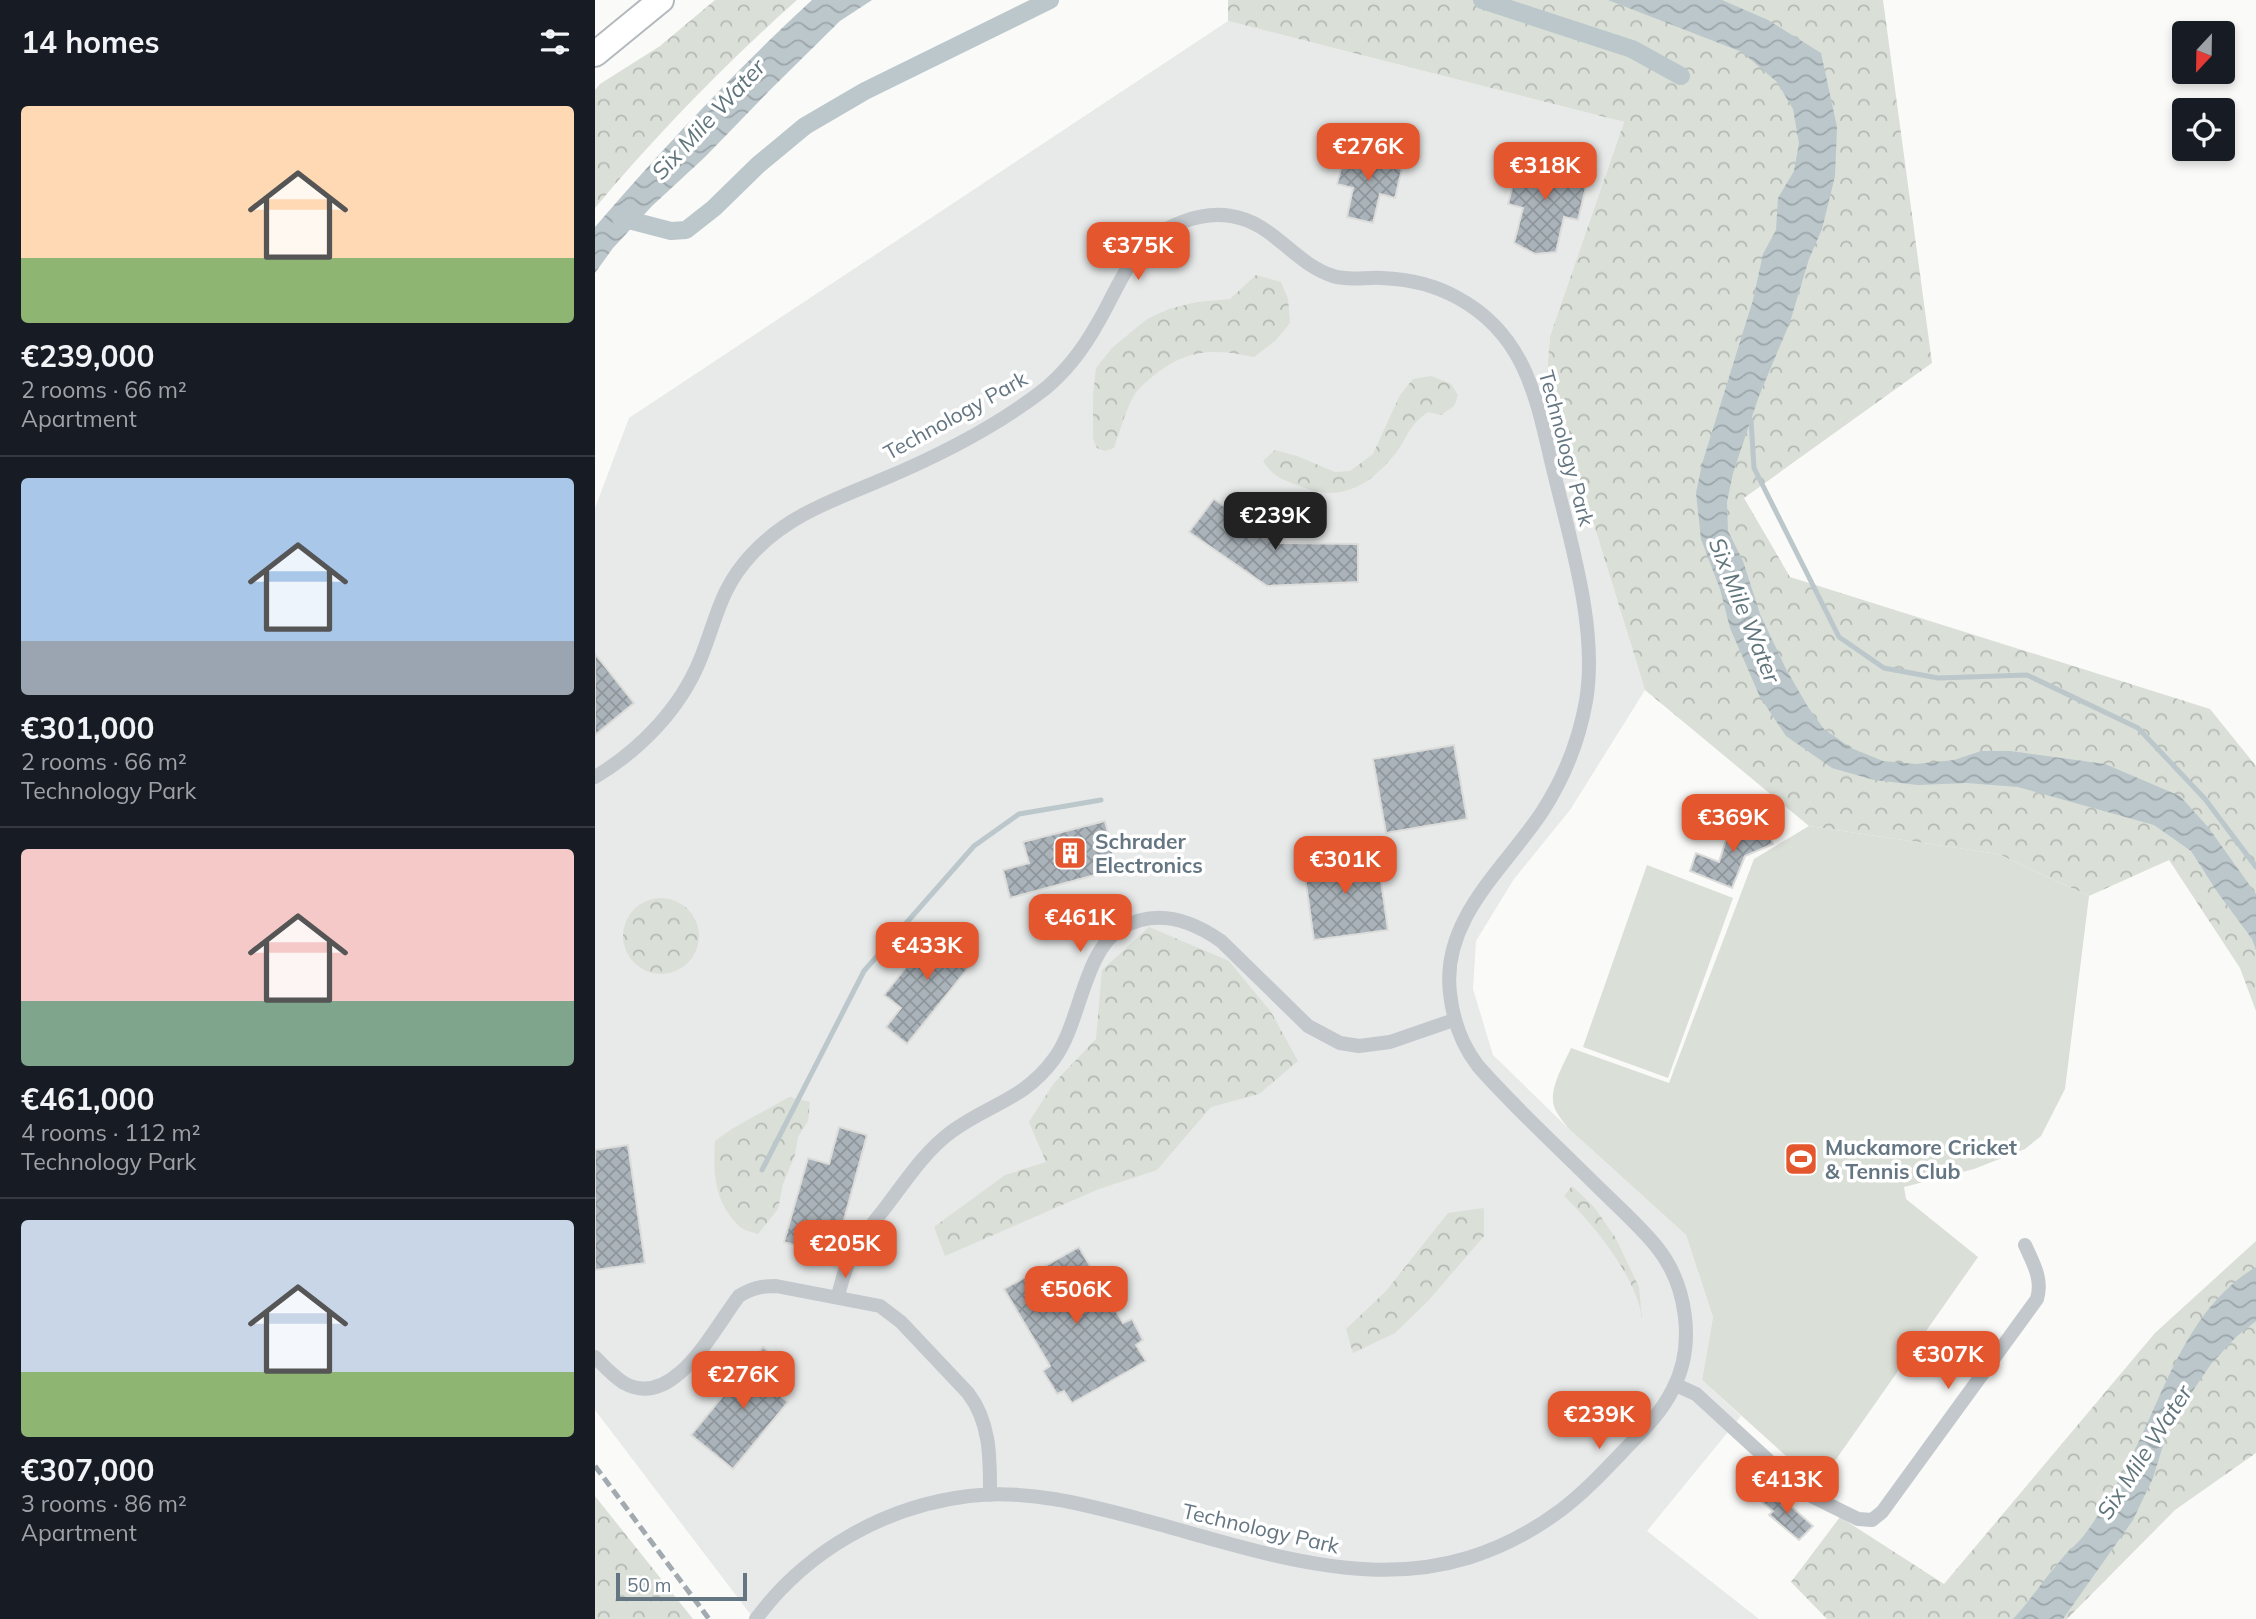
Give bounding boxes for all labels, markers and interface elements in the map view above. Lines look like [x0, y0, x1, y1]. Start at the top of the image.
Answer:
north arrow [2172, 21, 2235, 84]
map controls [2172, 21, 2235, 161]
text: 14 homes [21, 23, 160, 61]
icon: filters [536, 23, 574, 61]
water label: Six Mile Water [645, 52, 772, 185]
button: locate [2172, 98, 2235, 161]
pin: €276K [1319, 124, 1417, 183]
text: €276K [1333, 131, 1403, 160]
pin: €318K [1496, 142, 1594, 202]
text: €318K [1510, 150, 1580, 179]
icon: home [235, 152, 361, 278]
pin: €375K [1089, 222, 1187, 282]
text: €375K [1103, 230, 1173, 259]
text: €239,000 [21, 337, 154, 375]
street label: Technology Park [879, 365, 1031, 465]
street label: Technology Park [1534, 367, 1600, 529]
text: 2 rooms · 66 m² [21, 375, 187, 404]
text: Apartment [21, 404, 137, 433]
pin: €239K [1226, 492, 1324, 552]
text: €239K [1240, 500, 1310, 529]
icon: home [235, 524, 361, 650]
water label: Six Mile Water [1703, 533, 1788, 688]
text: €301,000 [21, 709, 154, 747]
text: 2 rooms · 66 m² [21, 747, 187, 776]
text: Technology Park [21, 776, 196, 805]
pin: €369K [1684, 794, 1782, 854]
text: €369K [1698, 802, 1768, 831]
place label: Schrader Electronics [1095, 828, 1203, 878]
building icon: Schrader Electronics [1051, 834, 1089, 872]
pin: €301K [1296, 836, 1394, 896]
text: €301K [1310, 844, 1380, 873]
pin: €461K [1031, 894, 1129, 954]
icon: home [235, 895, 361, 1021]
text: €461K [1045, 902, 1115, 931]
pin: €433K [878, 922, 976, 982]
text: €433K [892, 930, 962, 959]
text: €461,000 [21, 1080, 154, 1118]
text: 4 rooms · 112 m² [21, 1118, 201, 1147]
place label: Muckamore Cricket & Tennis Club [1825, 1134, 2017, 1184]
sports icon: Muckamore Cricket & Tennis Club [1782, 1140, 1820, 1178]
text: Technology Park [21, 1147, 196, 1176]
pin: €205K [796, 1220, 894, 1280]
text: €205K [810, 1228, 880, 1257]
icon: home [235, 1266, 361, 1392]
pin: €506K [1027, 1266, 1125, 1326]
text: €506K [1041, 1274, 1111, 1303]
pin: €307K [1899, 1332, 1997, 1391]
text: €307K [1913, 1339, 1983, 1368]
pin: €276K [694, 1352, 792, 1411]
text: €276K [708, 1359, 778, 1388]
water label: Six Mile Water [2090, 1378, 2199, 1525]
pin: €239K [1550, 1392, 1648, 1451]
text: €239K [1564, 1399, 1634, 1428]
text: €307,000 [21, 1451, 154, 1489]
pin: €413K [1738, 1456, 1836, 1516]
text: €413K [1752, 1464, 1822, 1493]
text: 3 rooms · 86 m² [21, 1489, 187, 1518]
street label: Technology Park [1180, 1497, 1342, 1559]
text: Apartment [21, 1518, 137, 1547]
scale bar [616, 1570, 747, 1602]
text: 50 m [627, 1573, 671, 1597]

